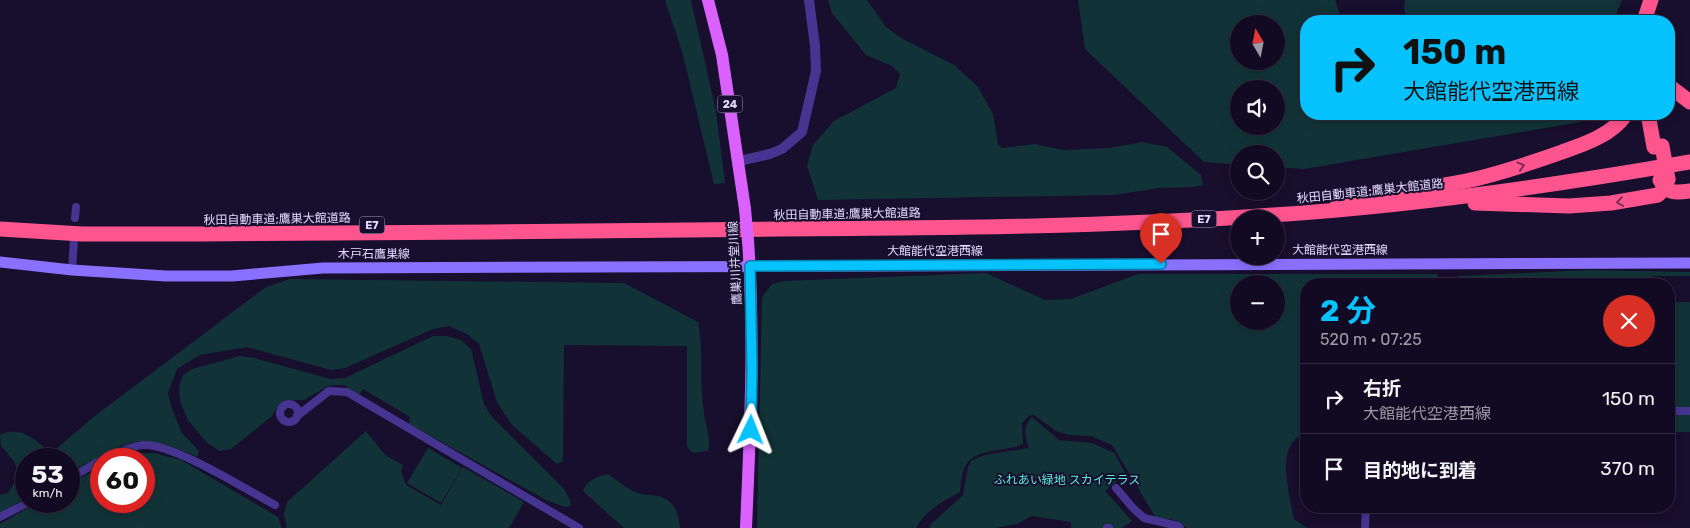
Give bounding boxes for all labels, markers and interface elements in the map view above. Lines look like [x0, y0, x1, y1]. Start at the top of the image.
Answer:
north arrow [1230, 15, 1285, 70]
map controls [1230, 15, 1285, 330]
text: 150 m [1403, 31, 1506, 73]
icon: right [1320, 35, 1385, 100]
text: 大館能代空港西線 [1403, 78, 1579, 105]
button: sound [1230, 80, 1285, 135]
road number: 24 [718, 96, 742, 112]
button: search [1230, 145, 1285, 200]
one-way arrow [1516, 162, 1525, 172]
street label: 秋田自動車道;鷹巣大館道路 [1296, 176, 1444, 206]
one-way arrow [1615, 196, 1623, 207]
street label: 秋田自動車道;鷹巣大館道路 [773, 206, 921, 222]
road number: E7 [1192, 210, 1216, 228]
button: + [1230, 210, 1285, 265]
street label: 秋田自動車道;鷹巣大館道路 [203, 211, 351, 227]
pin [1140, 213, 1182, 264]
road number: E7 [360, 216, 384, 234]
icon: arrive [1147, 220, 1175, 248]
street label: 鷹巣川井堂川線 [726, 221, 744, 305]
street label: 大館能代空港西線 [1292, 243, 1388, 257]
street label: 大館能代空港西線 [887, 244, 983, 258]
street label: 木戸石鷹巣線 [338, 247, 410, 261]
button: − [1230, 275, 1285, 330]
text: 2 分 [1320, 293, 1376, 329]
button: close [1603, 295, 1655, 347]
text: 520 m · 07:25 [1320, 330, 1422, 349]
text: 右折 [1363, 377, 1401, 400]
icon: right [1320, 385, 1348, 413]
text: 150 m [1602, 387, 1655, 410]
position arrow [724, 403, 776, 455]
text: 大館能代空港西線 [1363, 404, 1491, 423]
speed limit sign: 60 [90, 448, 155, 513]
icon: arrive [1320, 455, 1348, 483]
text: 370 m [1600, 457, 1655, 480]
text: 目的地に到着 [1363, 459, 1477, 482]
text: 53 [31, 460, 64, 489]
park label: ふれあい緑地 スカイテラス [994, 473, 1140, 487]
text: km/h [33, 486, 62, 500]

